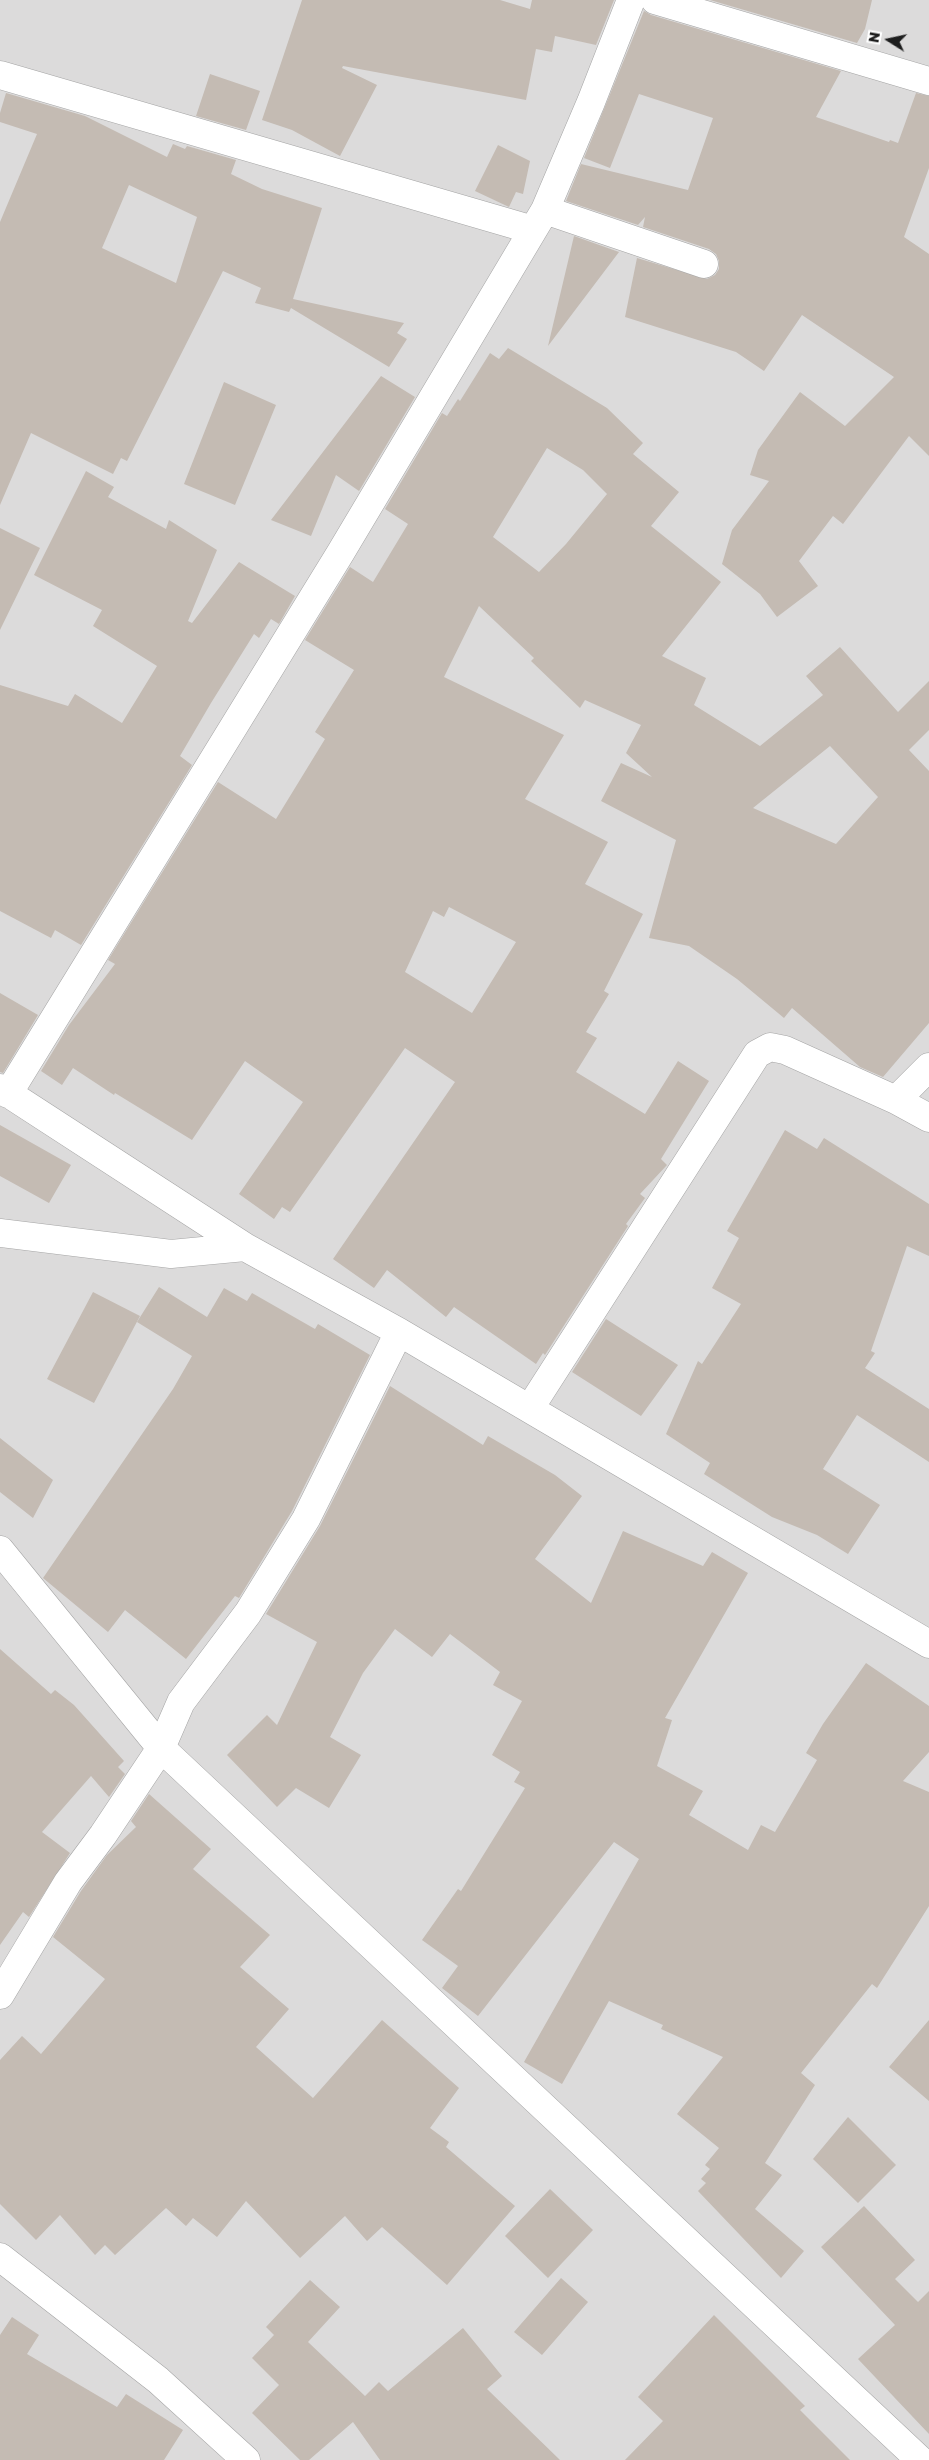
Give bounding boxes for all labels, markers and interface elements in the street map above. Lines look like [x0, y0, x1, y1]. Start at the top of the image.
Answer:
north arrow [864, 15, 914, 65]
text: N [864, 31, 883, 44]

